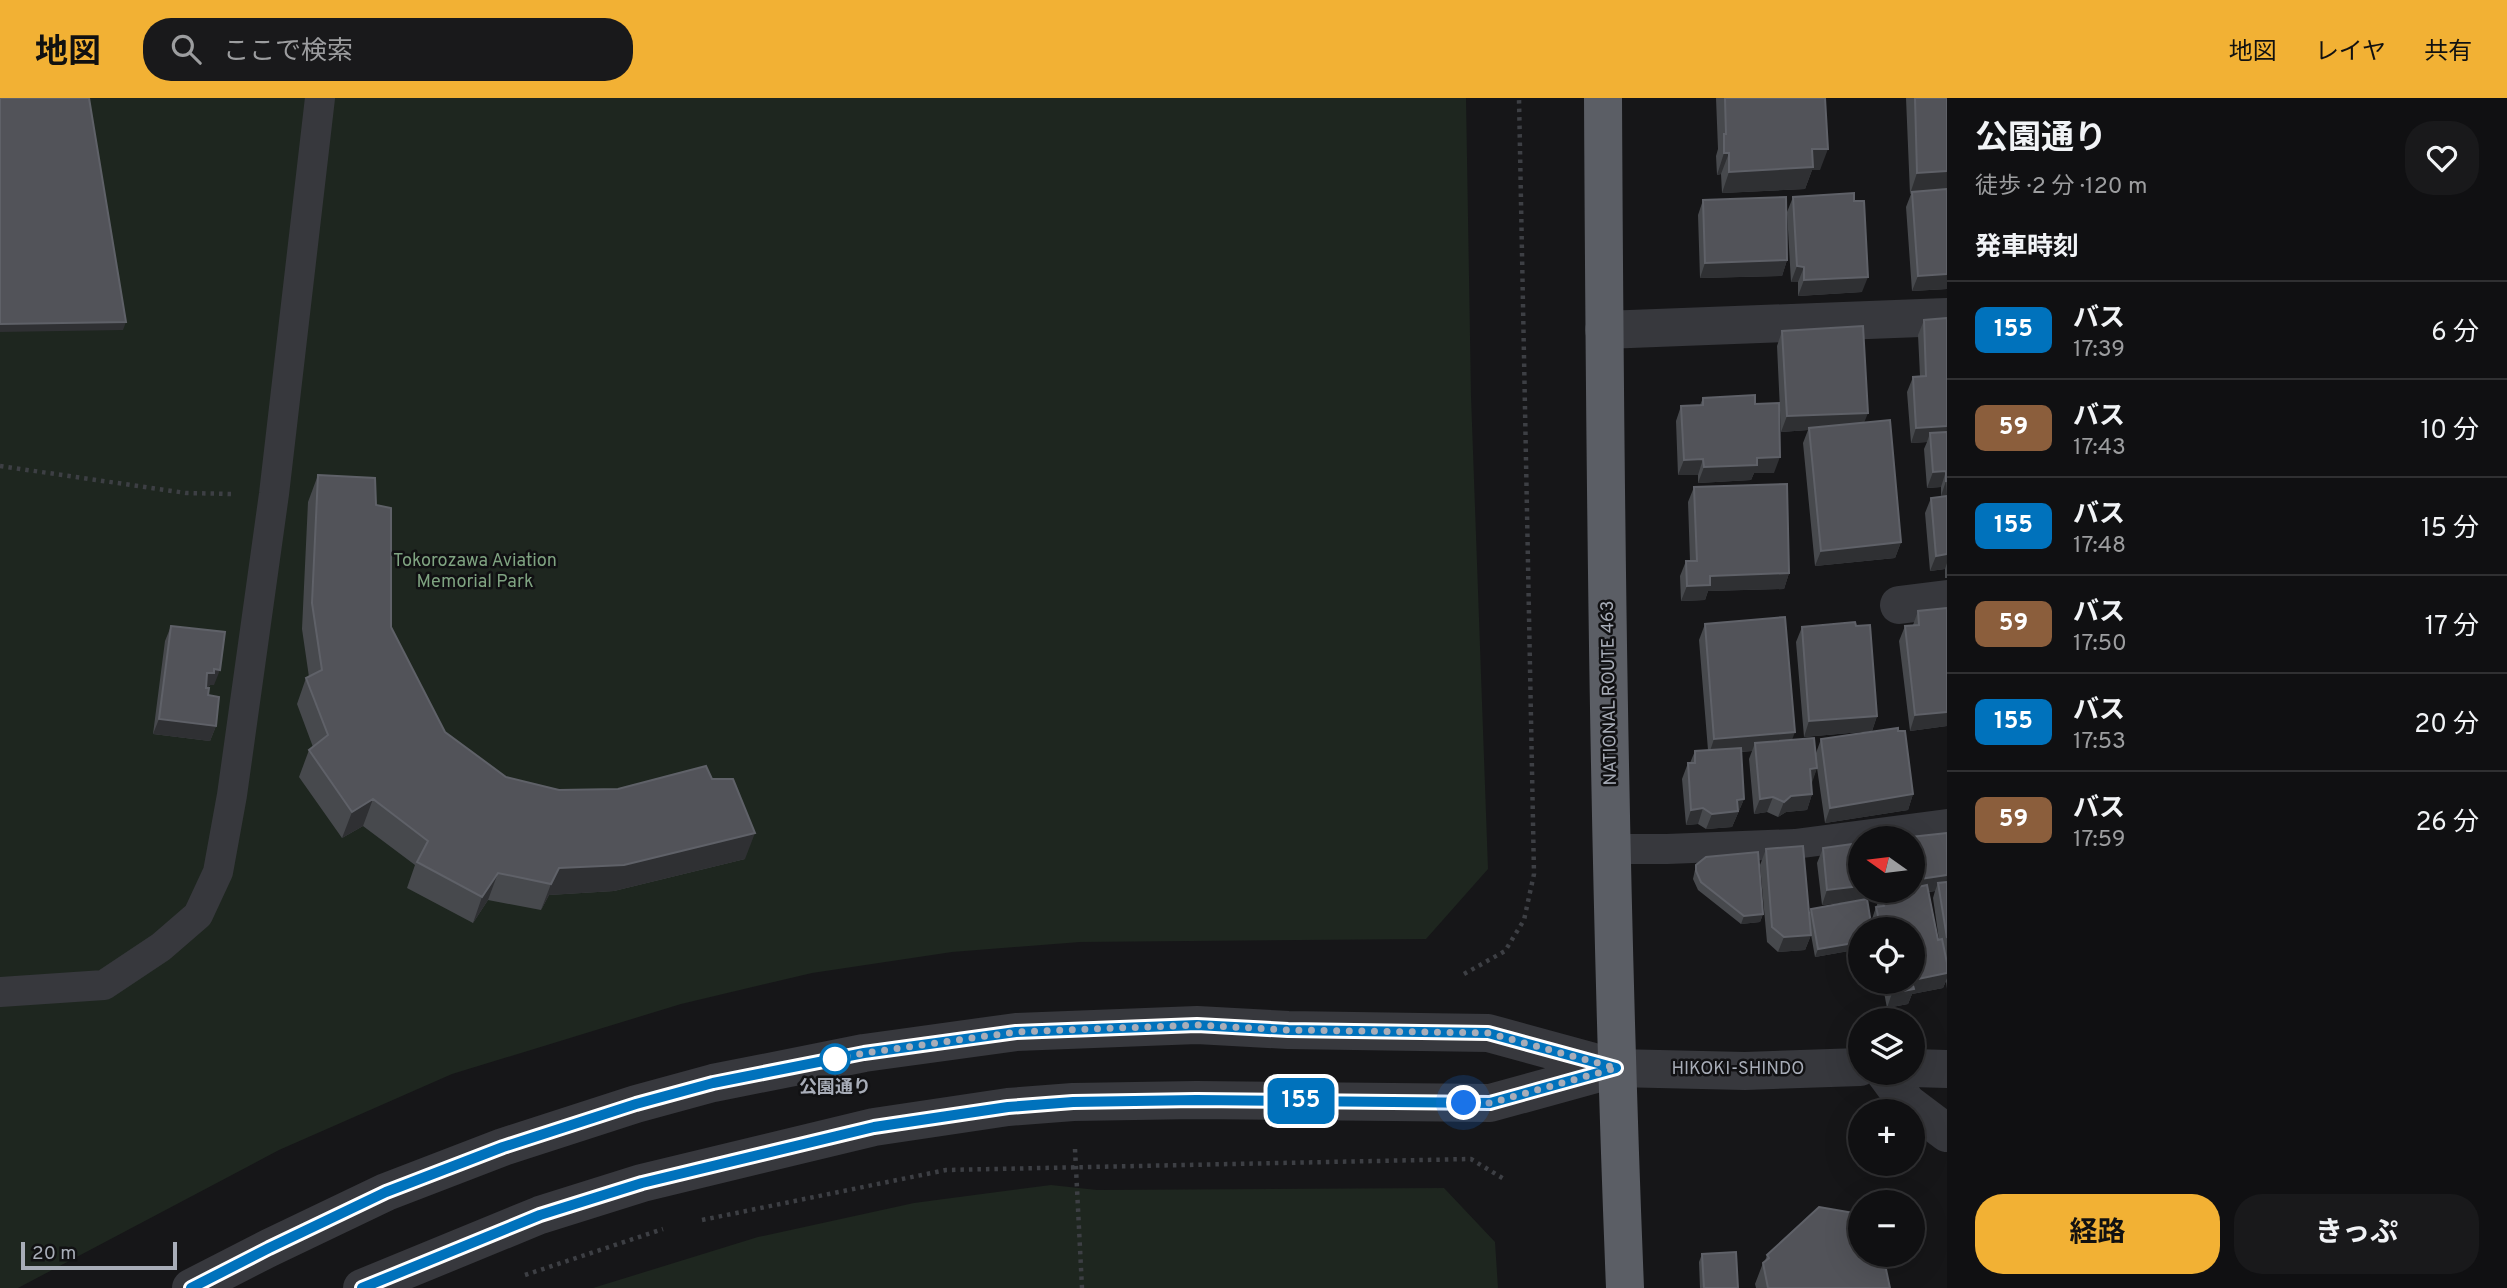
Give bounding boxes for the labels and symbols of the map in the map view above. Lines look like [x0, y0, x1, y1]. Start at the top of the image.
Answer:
park label: Tokorozawa Aviation Memorial Park [393, 550, 557, 594]
street label: NATIONAL ROUTE 463 [1597, 600, 1623, 786]
north arrow [1848, 826, 1925, 903]
marker: 公園通り [820, 1044, 850, 1074]
street label: HIKOKI-SHINDO [1672, 1058, 1804, 1081]
place label: 公園通り [799, 1077, 871, 1100]
line badge: 155 [1261, 1078, 1341, 1124]
your location [1446, 1085, 1481, 1120]
scale bar [21, 1239, 177, 1271]

